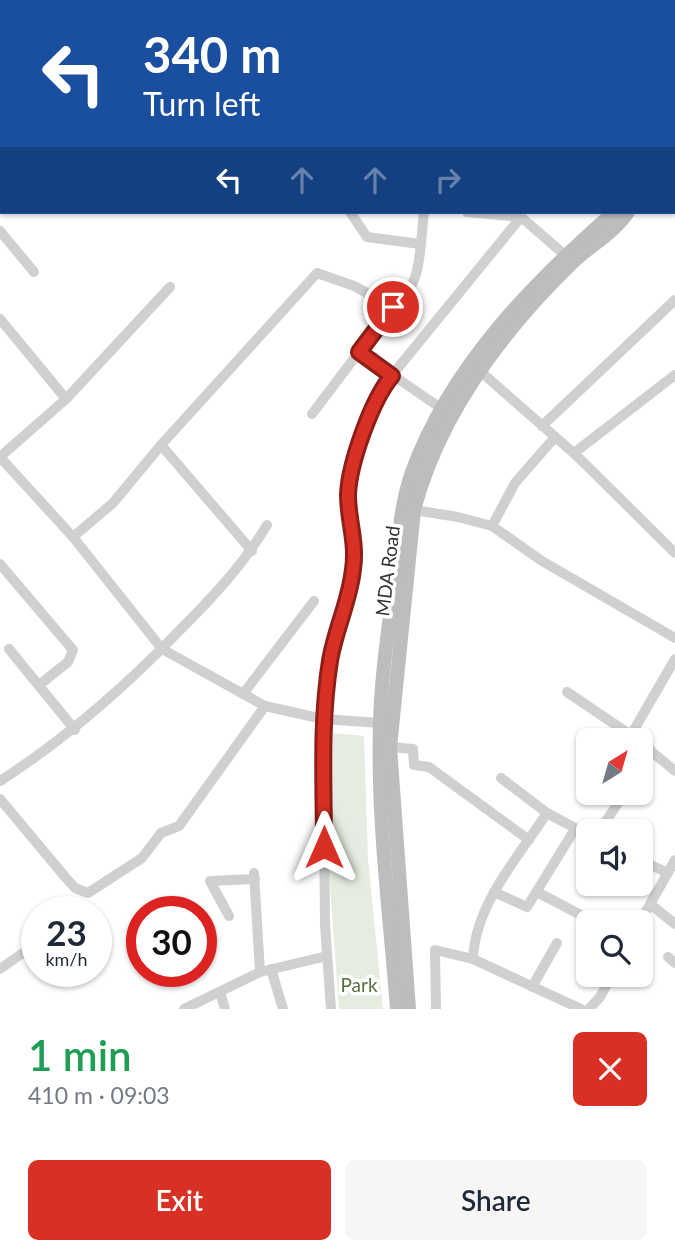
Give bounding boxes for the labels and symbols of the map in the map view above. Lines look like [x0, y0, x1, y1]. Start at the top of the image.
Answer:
pin [363, 277, 423, 337]
street label: MDA Road [370, 524, 404, 618]
north arrow [576, 728, 653, 805]
position arrow [287, 810, 361, 884]
speed limit sign: 30 [126, 896, 217, 987]
park label: Park [340, 973, 378, 996]

